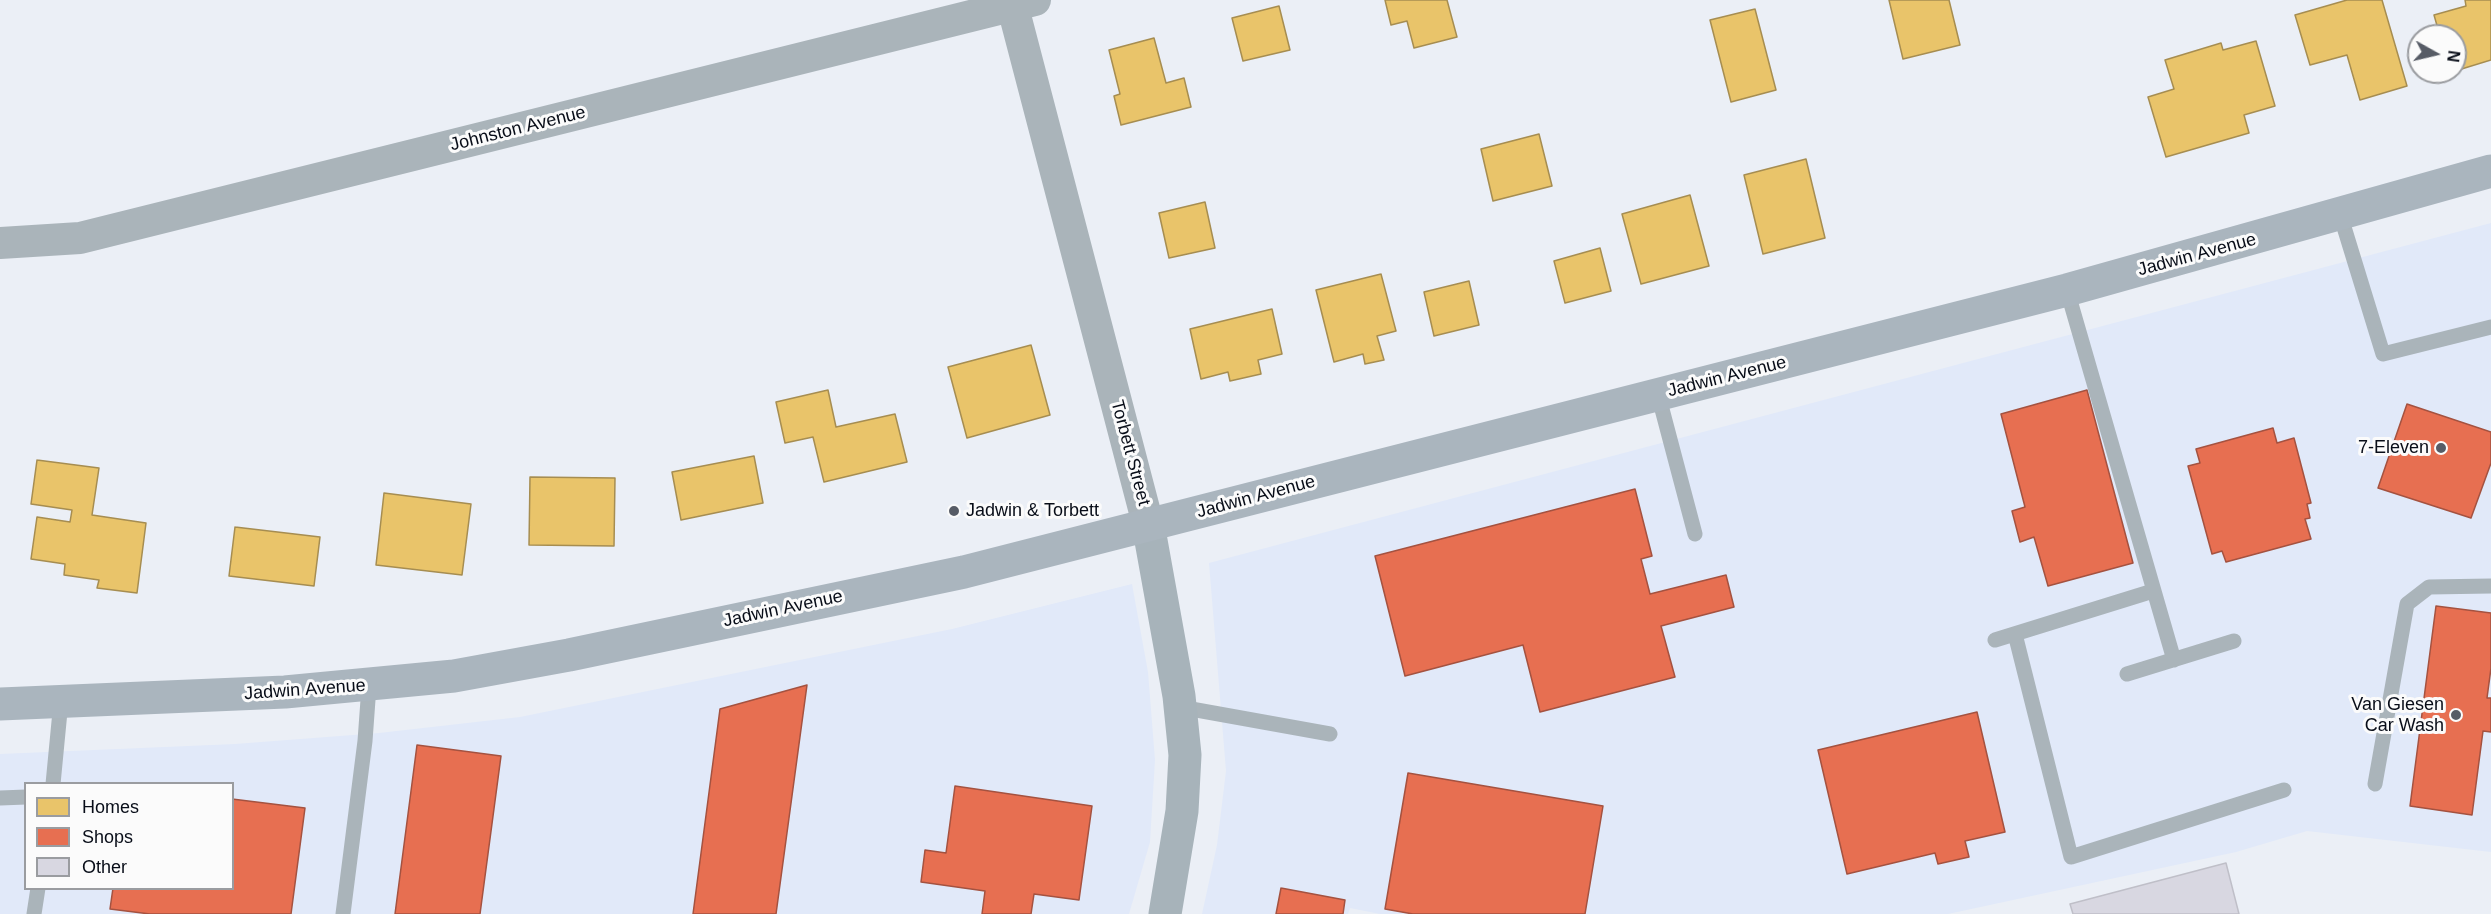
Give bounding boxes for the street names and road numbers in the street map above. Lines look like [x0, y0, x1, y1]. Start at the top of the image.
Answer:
street label: Johnston Avenue [448, 102, 588, 156]
street label: Jadwin Avenue [2135, 229, 2259, 281]
street label: Jadwin Avenue [1665, 352, 1789, 402]
street label: Torbett Street [1106, 398, 1154, 508]
street label: Jadwin Avenue [1194, 471, 1318, 523]
street label: Jadwin Avenue [721, 586, 845, 632]
street label: Jadwin Avenue [244, 675, 366, 705]

